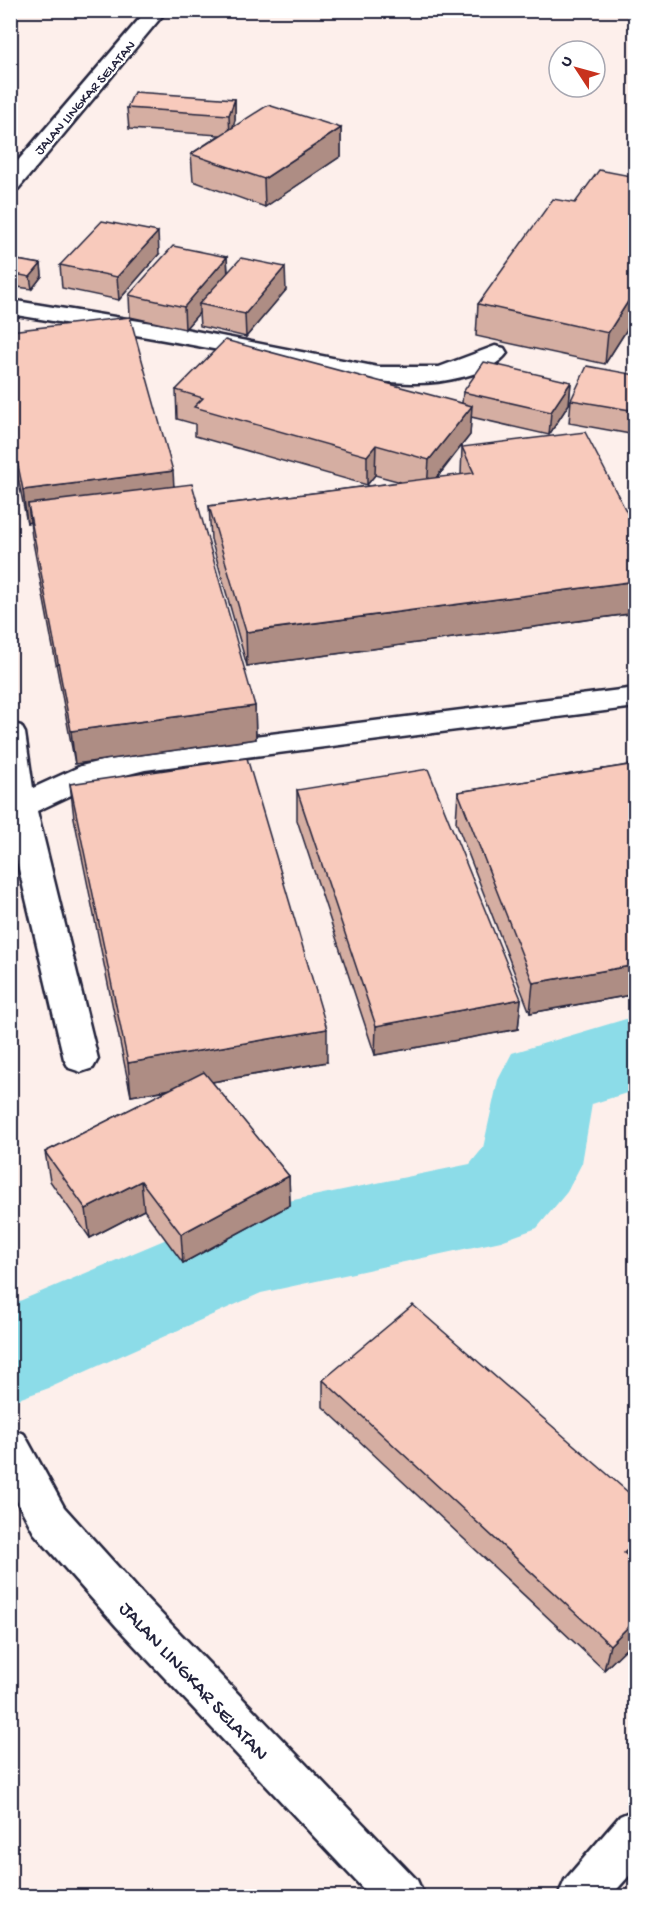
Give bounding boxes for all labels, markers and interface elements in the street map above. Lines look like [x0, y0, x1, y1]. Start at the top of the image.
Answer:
street label: JALAN LINGKAR SELATAN [32, 38, 140, 159]
north arrow [547, 39, 607, 99]
text: U [557, 52, 579, 72]
street label: JALAN LINGKAR SELATAN [113, 1598, 272, 1766]

